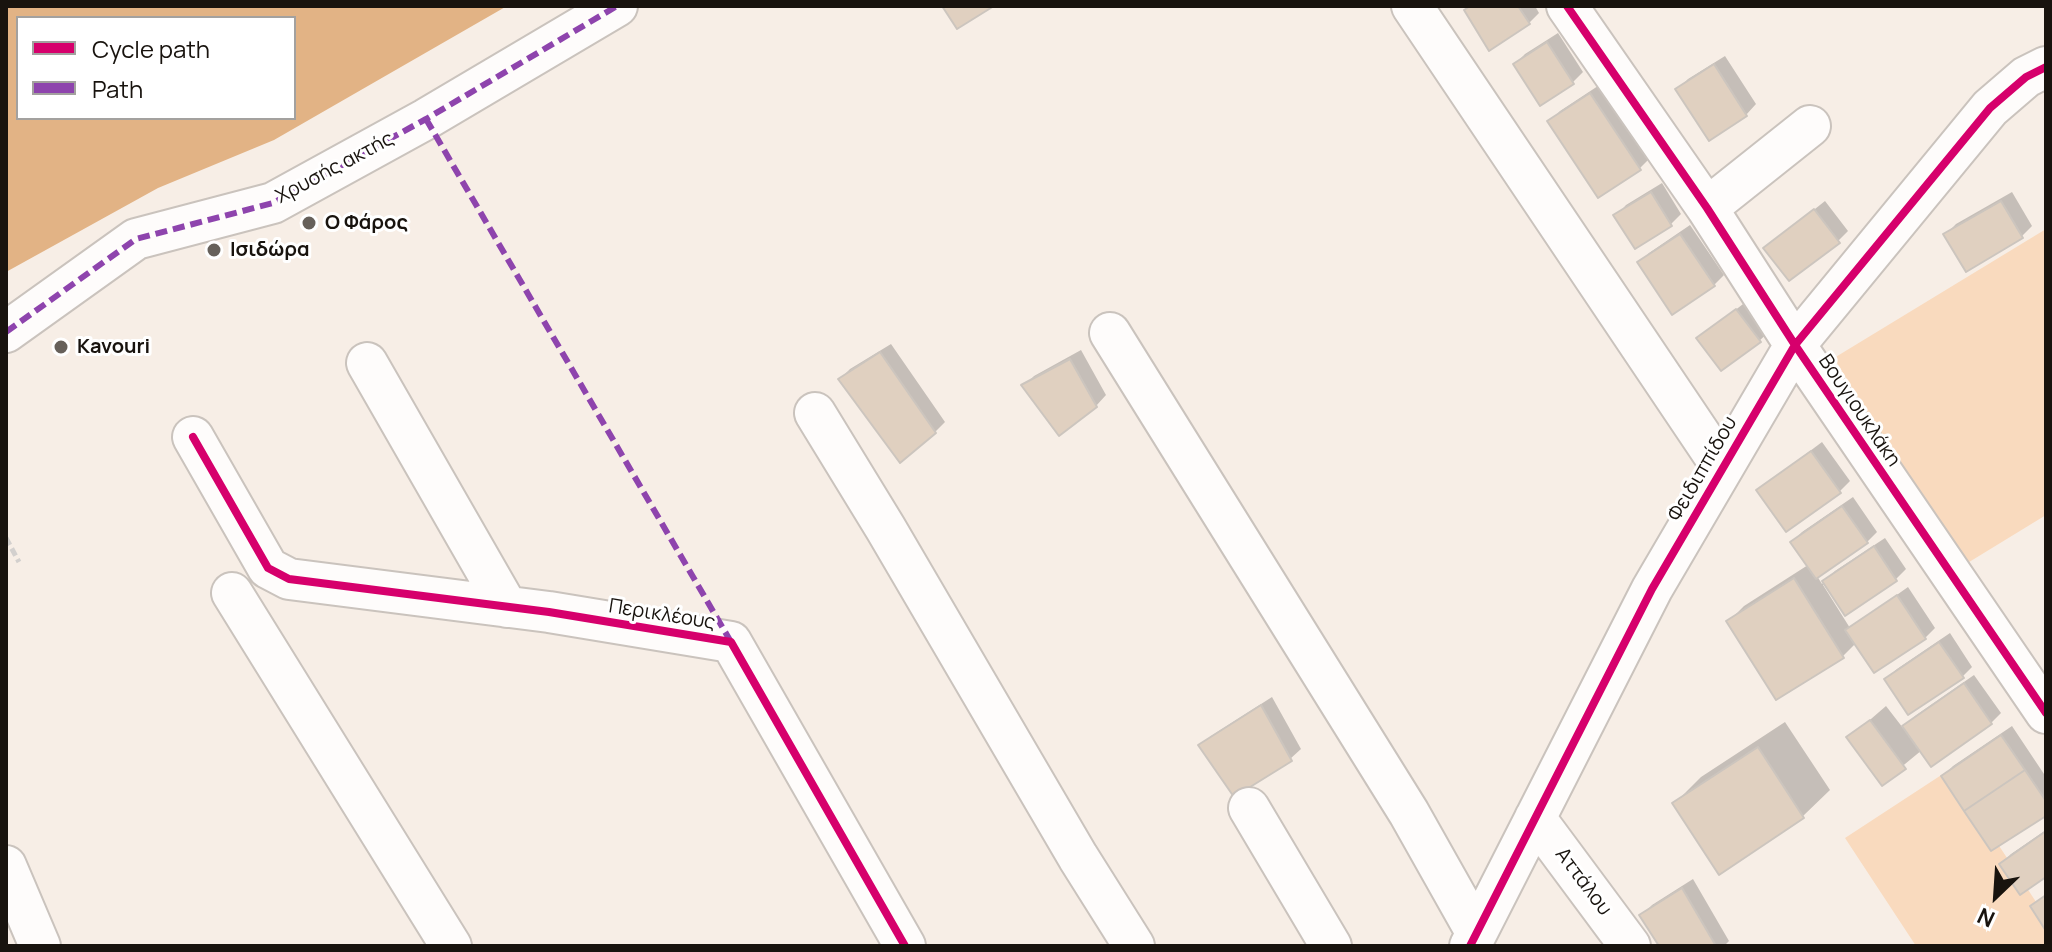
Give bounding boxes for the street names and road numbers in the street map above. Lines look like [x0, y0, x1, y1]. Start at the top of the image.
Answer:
street label: Χρυσής ακτής [272, 127, 398, 209]
street label: Βουγιουκλάκη [1813, 351, 1905, 471]
street label: Φειδιππίδου [1663, 412, 1743, 526]
street label: Περικλέους [607, 595, 717, 635]
street label: Αττάλου [1550, 843, 1616, 921]

